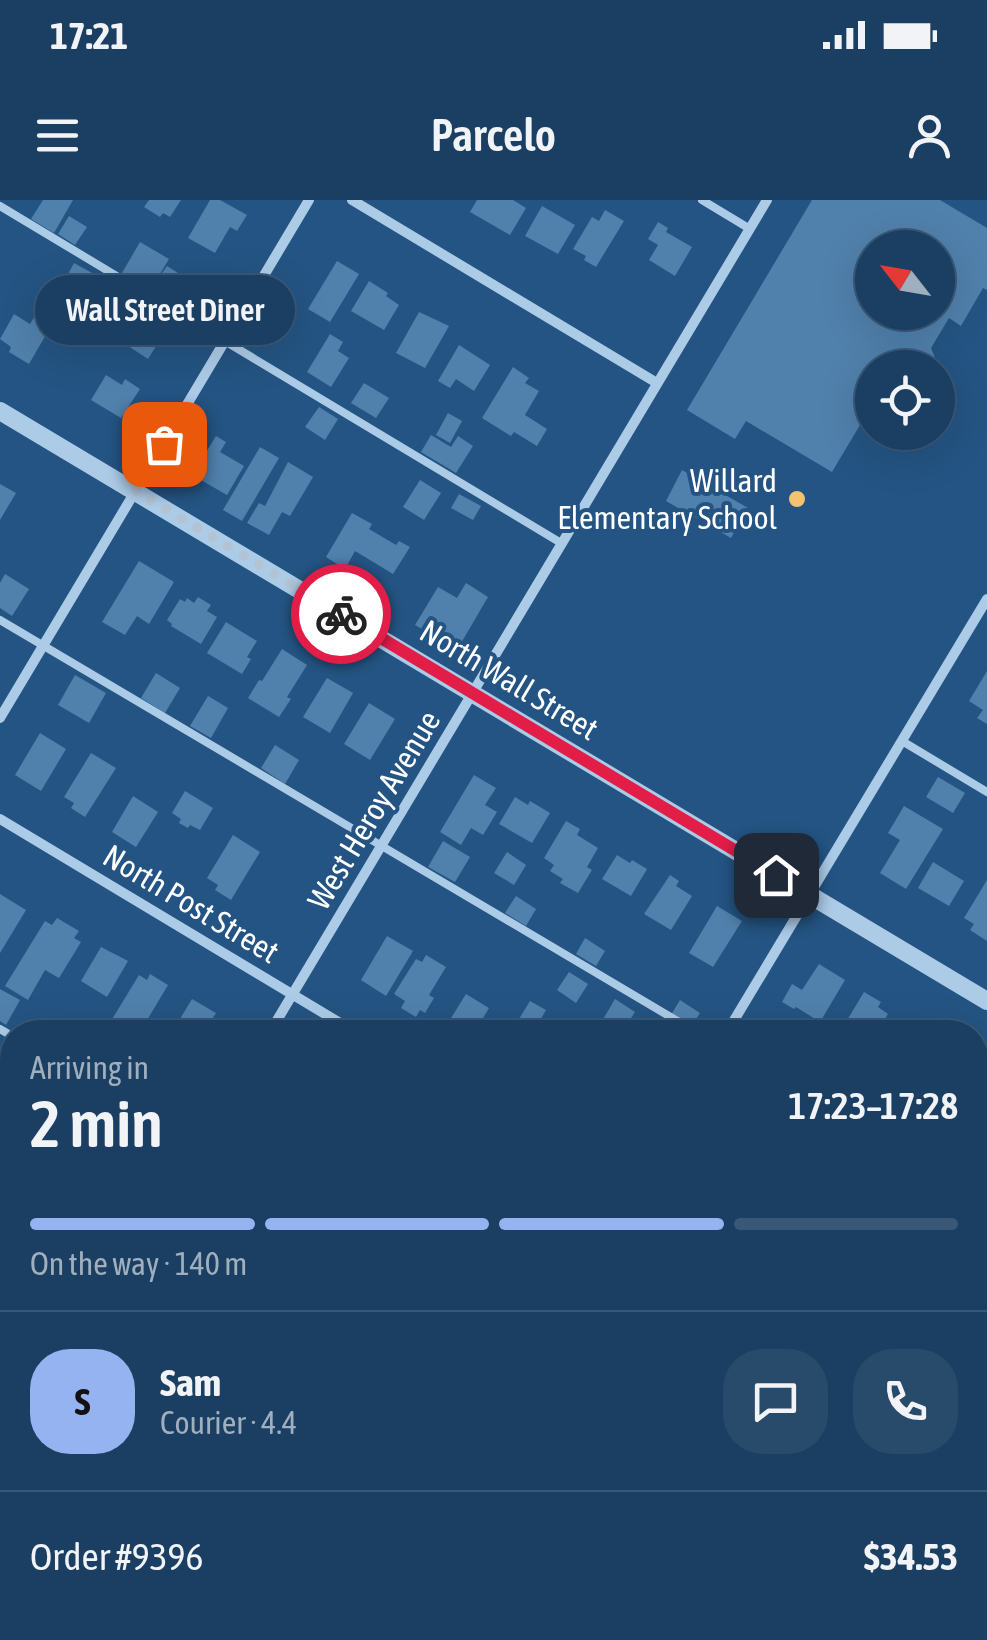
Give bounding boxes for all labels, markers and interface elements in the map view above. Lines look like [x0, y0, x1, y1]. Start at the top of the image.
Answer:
text: 17:21 [50, 14, 128, 57]
icon: menu [30, 108, 85, 163]
icon: person [902, 108, 957, 163]
text: Parcelo [431, 109, 556, 161]
north arrow [855, 230, 955, 330]
map controls [855, 230, 955, 450]
callout: Wall Street Diner [34, 274, 294, 344]
text: Wall Street Diner [66, 291, 264, 328]
button: locate [855, 350, 955, 450]
pin [122, 402, 207, 487]
icon: bag [137, 417, 192, 472]
place label: Willard Elementary School [557, 462, 778, 536]
marker: Willard Elementary School [786, 488, 808, 510]
courier [291, 564, 391, 664]
icon: bike [314, 587, 369, 642]
street label: North Wall Street [414, 612, 605, 747]
street label: West Heroy Avenue [300, 704, 447, 916]
pin [734, 833, 819, 918]
street label: North Post Street [97, 837, 286, 970]
icon: home [749, 848, 804, 903]
text: Arriving in [30, 1049, 149, 1086]
text: 17:23–17:28 [788, 1084, 958, 1127]
text: 2 min [30, 1086, 163, 1161]
text: On the way · 140 m [30, 1245, 247, 1282]
button: chat [723, 1349, 828, 1454]
button: phone [853, 1349, 958, 1454]
text: Sam [160, 1361, 221, 1404]
text: S [75, 1380, 90, 1423]
text: Courier · 4.4 [160, 1404, 297, 1441]
text: Order #9396 [30, 1535, 203, 1578]
text: $34.53 [864, 1535, 958, 1578]

